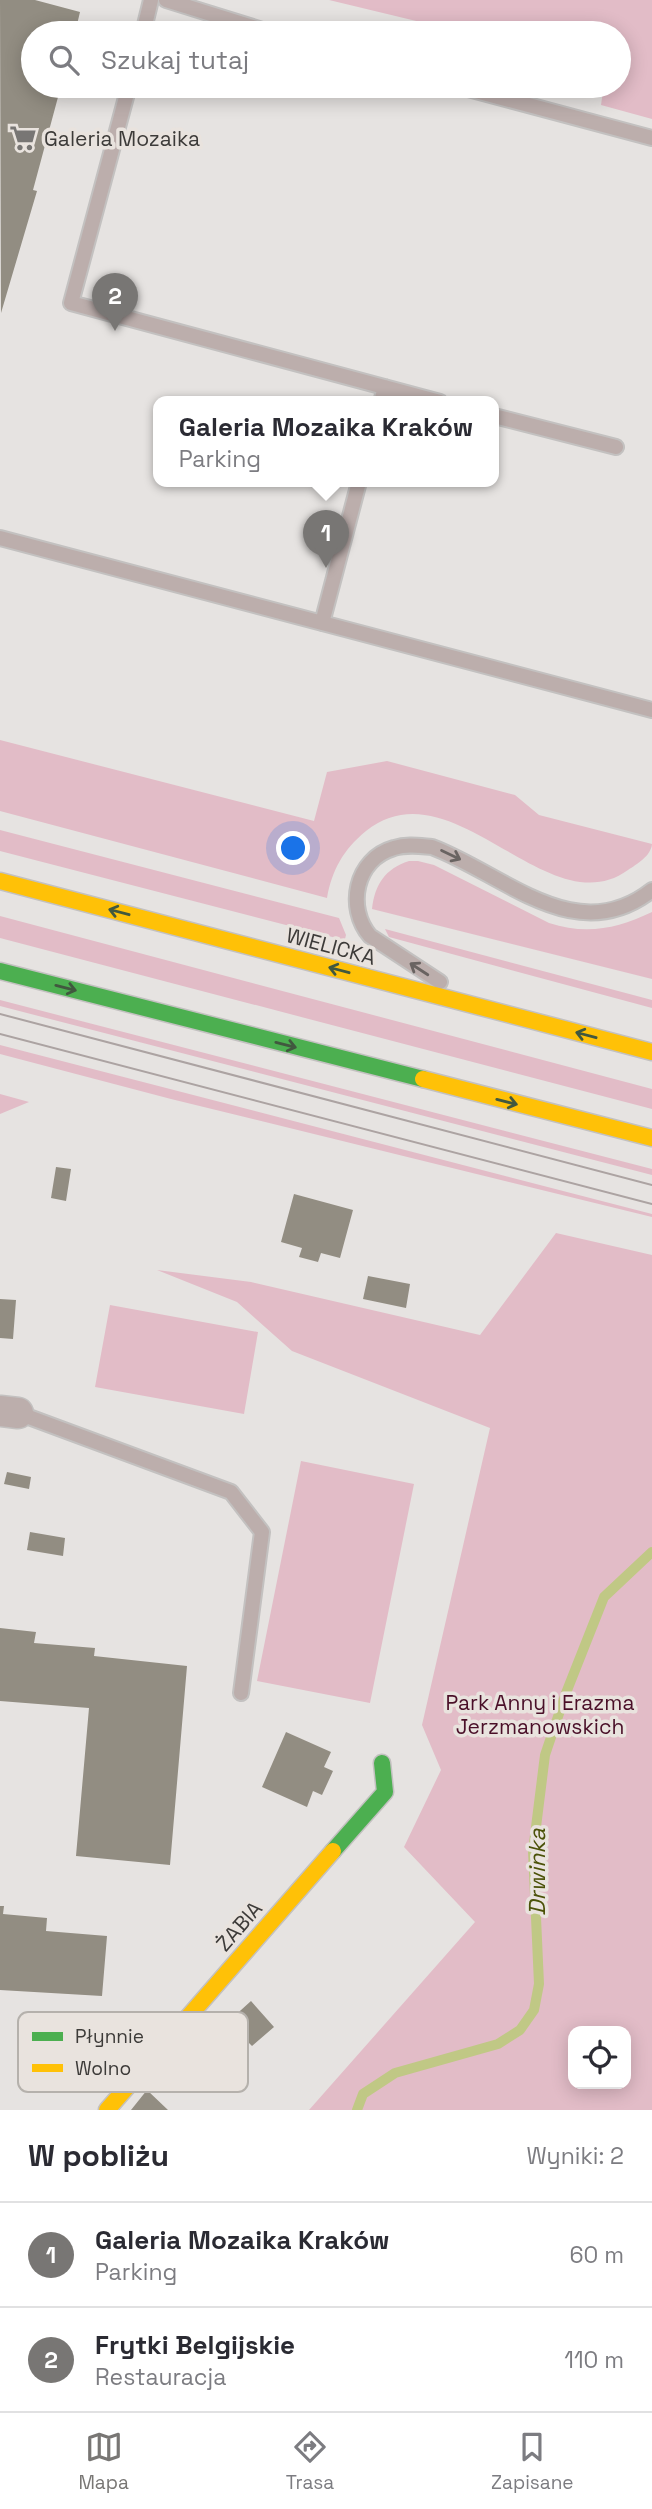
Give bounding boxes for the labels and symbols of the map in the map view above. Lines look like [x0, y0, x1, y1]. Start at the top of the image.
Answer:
supermarket icon: Galeria Mozaika [8, 123, 38, 153]
place label: Galeria Mozaika [44, 125, 200, 152]
pin: 2 [92, 273, 138, 331]
pin: 1 [303, 510, 349, 568]
your location [276, 831, 310, 865]
one-way arrow [440, 849, 461, 863]
one-way arrow [108, 905, 131, 918]
street label: WIELICKA [283, 921, 379, 971]
one-way arrow [409, 962, 429, 976]
one-way arrow [328, 963, 351, 976]
one-way arrow [54, 982, 77, 995]
one-way arrow [575, 1028, 598, 1041]
one-way arrow [274, 1039, 297, 1052]
one-way arrow [495, 1096, 518, 1109]
park label: Park Anny i Erazma Jerzmanowskich [446, 1689, 634, 1740]
water label: Drwinka [522, 1828, 552, 1916]
street label: ŻABIA [210, 1895, 268, 1957]
legend [18, 2012, 248, 2092]
text: Płynnie [75, 2024, 144, 2049]
text: Wolno [75, 2056, 131, 2081]

